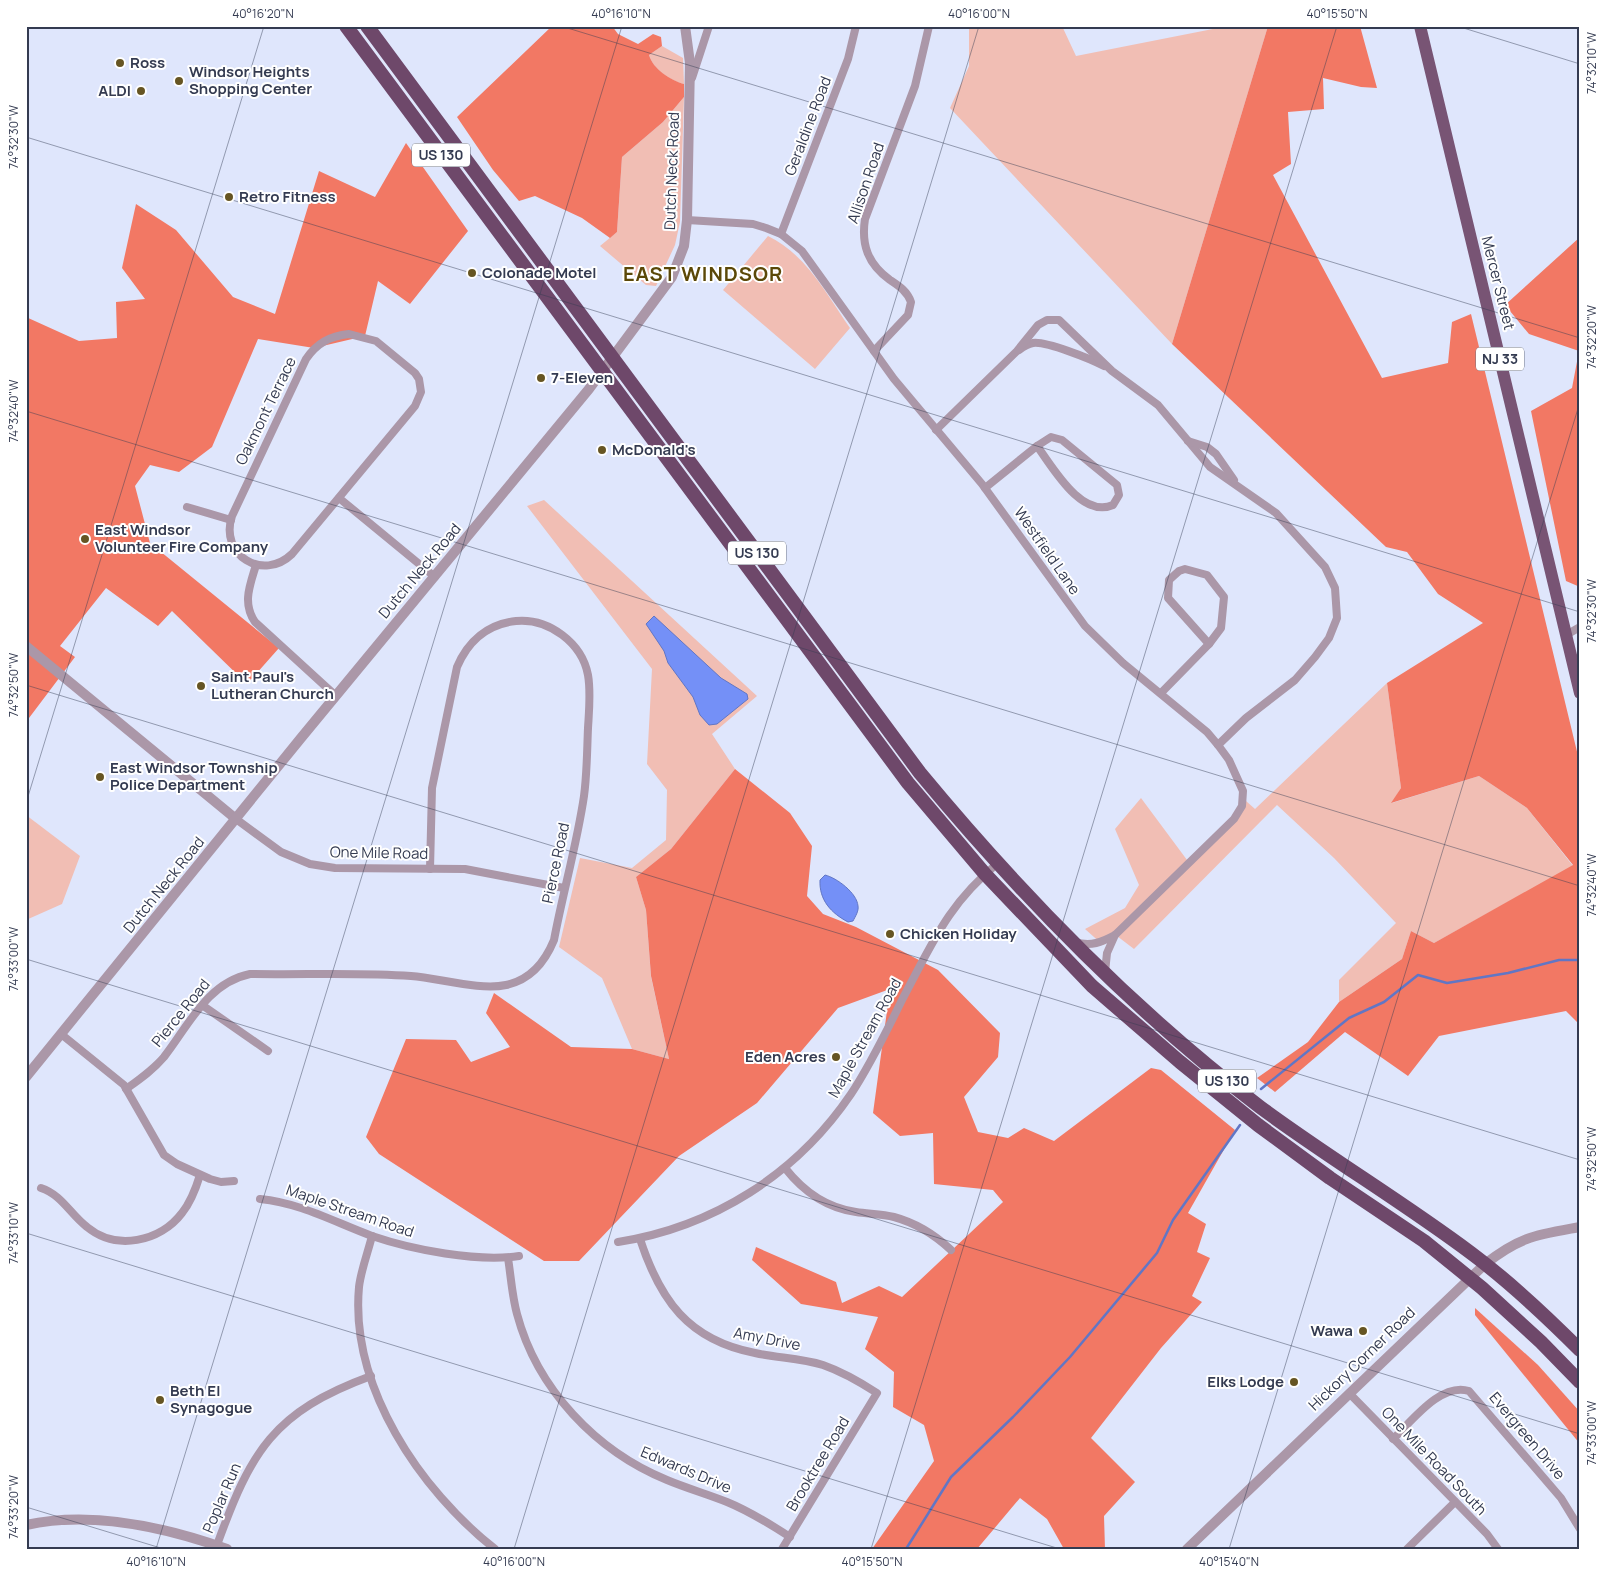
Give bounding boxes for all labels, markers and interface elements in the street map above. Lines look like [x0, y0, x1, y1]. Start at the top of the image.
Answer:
text: 40°16'20"N [232, 5, 294, 22]
text: 40°16'10"N [591, 5, 651, 22]
text: 40°16'00"N [948, 5, 1010, 22]
text: 40°15'50"N [1306, 5, 1368, 22]
text: 74°32'10"W [1583, 31, 1600, 94]
place label: Ross [130, 52, 165, 73]
marker: Ross [114, 57, 126, 69]
place label: Windsor Heights Shopping Center [189, 61, 312, 99]
street label: Geraldine Road [779, 73, 836, 179]
marker: Windsor Heights Shopping Center [173, 75, 185, 87]
place label: ALDI [98, 80, 131, 101]
marker: ALDI [135, 85, 147, 97]
text: 74°32'30"W [5, 104, 22, 169]
street label: Dutch Neck Road [659, 112, 684, 230]
street label: Allison Road [842, 140, 889, 226]
road number: US 130 [412, 144, 470, 166]
place label: Retro Fitness [239, 186, 336, 207]
marker: Retro Fitness [223, 191, 235, 203]
street label: Mercer Street [1477, 234, 1520, 332]
district label: EAST WINDSOR [623, 260, 783, 287]
place label: Colonade Motel [482, 262, 597, 283]
marker: Colonade Motel [466, 267, 478, 279]
text: 74°32'20"W [1583, 304, 1600, 369]
road number: NJ 33 [1476, 348, 1524, 370]
street label: Oakmont Terrace [230, 353, 301, 469]
place label: 7-Eleven [551, 367, 613, 388]
marker: 7-Eleven [535, 372, 547, 384]
text: 74°32'40"W [5, 379, 22, 442]
place label: McDonald's [612, 439, 696, 460]
marker: McDonald's [596, 444, 608, 456]
street label: Westfield Lane [1009, 503, 1086, 599]
place label: East Windsor Volunteer Fire Company [95, 519, 269, 557]
street label: Dutch Neck Road [374, 519, 466, 623]
marker: East Windsor Volunteer Fire Company [79, 533, 91, 545]
road number: US 130 [728, 542, 786, 564]
text: 74°32'30"W [1583, 578, 1600, 643]
text: 74°32'50"W [5, 652, 22, 717]
place label: Saint Paul's Lutheran Church [211, 666, 334, 704]
marker: Saint Paul's Lutheran Church [195, 680, 207, 692]
place label: East Windsor Township Police Department [110, 757, 278, 795]
marker: East Windsor Township Police Department [94, 771, 106, 783]
street label: Pierce Road [537, 821, 574, 905]
street label: Dutch Neck Road [118, 832, 209, 937]
street label: One Mile Road [330, 841, 428, 864]
text: 74°32'40"W [1583, 853, 1600, 916]
place label: Chicken Holiday [900, 923, 1017, 944]
text: 74°33'00"W [5, 926, 22, 991]
marker: Chicken Holiday [884, 928, 896, 940]
street label: Pierce Road [147, 974, 215, 1051]
street label: Maple Stream Road [823, 974, 906, 1101]
place label: Eden Acres [745, 1046, 826, 1067]
marker: Eden Acres [830, 1051, 842, 1063]
road number: US 130 [1198, 1070, 1256, 1092]
text: 74°32'50"W [1583, 1126, 1600, 1191]
street label: Maple Stream Road [283, 1179, 417, 1242]
text: 74°33'10"W [5, 1201, 22, 1264]
street label: Hickory Corner Road [1304, 1302, 1420, 1415]
place label: Wawa [1310, 1320, 1353, 1341]
street label: Amy Drive [732, 1322, 803, 1355]
marker: Wawa [1357, 1325, 1369, 1337]
place label: Elks Lodge [1207, 1371, 1284, 1392]
marker: Elks Lodge [1288, 1376, 1300, 1388]
place label: Beth El Synagogue [170, 1380, 252, 1418]
street label: Evergreen Drive [1485, 1387, 1570, 1484]
marker: Beth El Synagogue [154, 1394, 166, 1406]
text: 74°33'00"W [1583, 1400, 1600, 1465]
street label: One Mile Road South [1377, 1402, 1492, 1520]
street label: Brooktree Road [781, 1412, 854, 1515]
street label: Edwards Drive [637, 1441, 735, 1498]
street label: Poplar Run [197, 1459, 246, 1536]
text: 74°33'20"W [5, 1474, 22, 1539]
text: 40°16'10"N [126, 1553, 186, 1570]
text: 40°16'00"N [483, 1553, 545, 1570]
text: 40°15'50"N [841, 1553, 903, 1570]
text: 40°15'40"N [1199, 1553, 1259, 1570]

